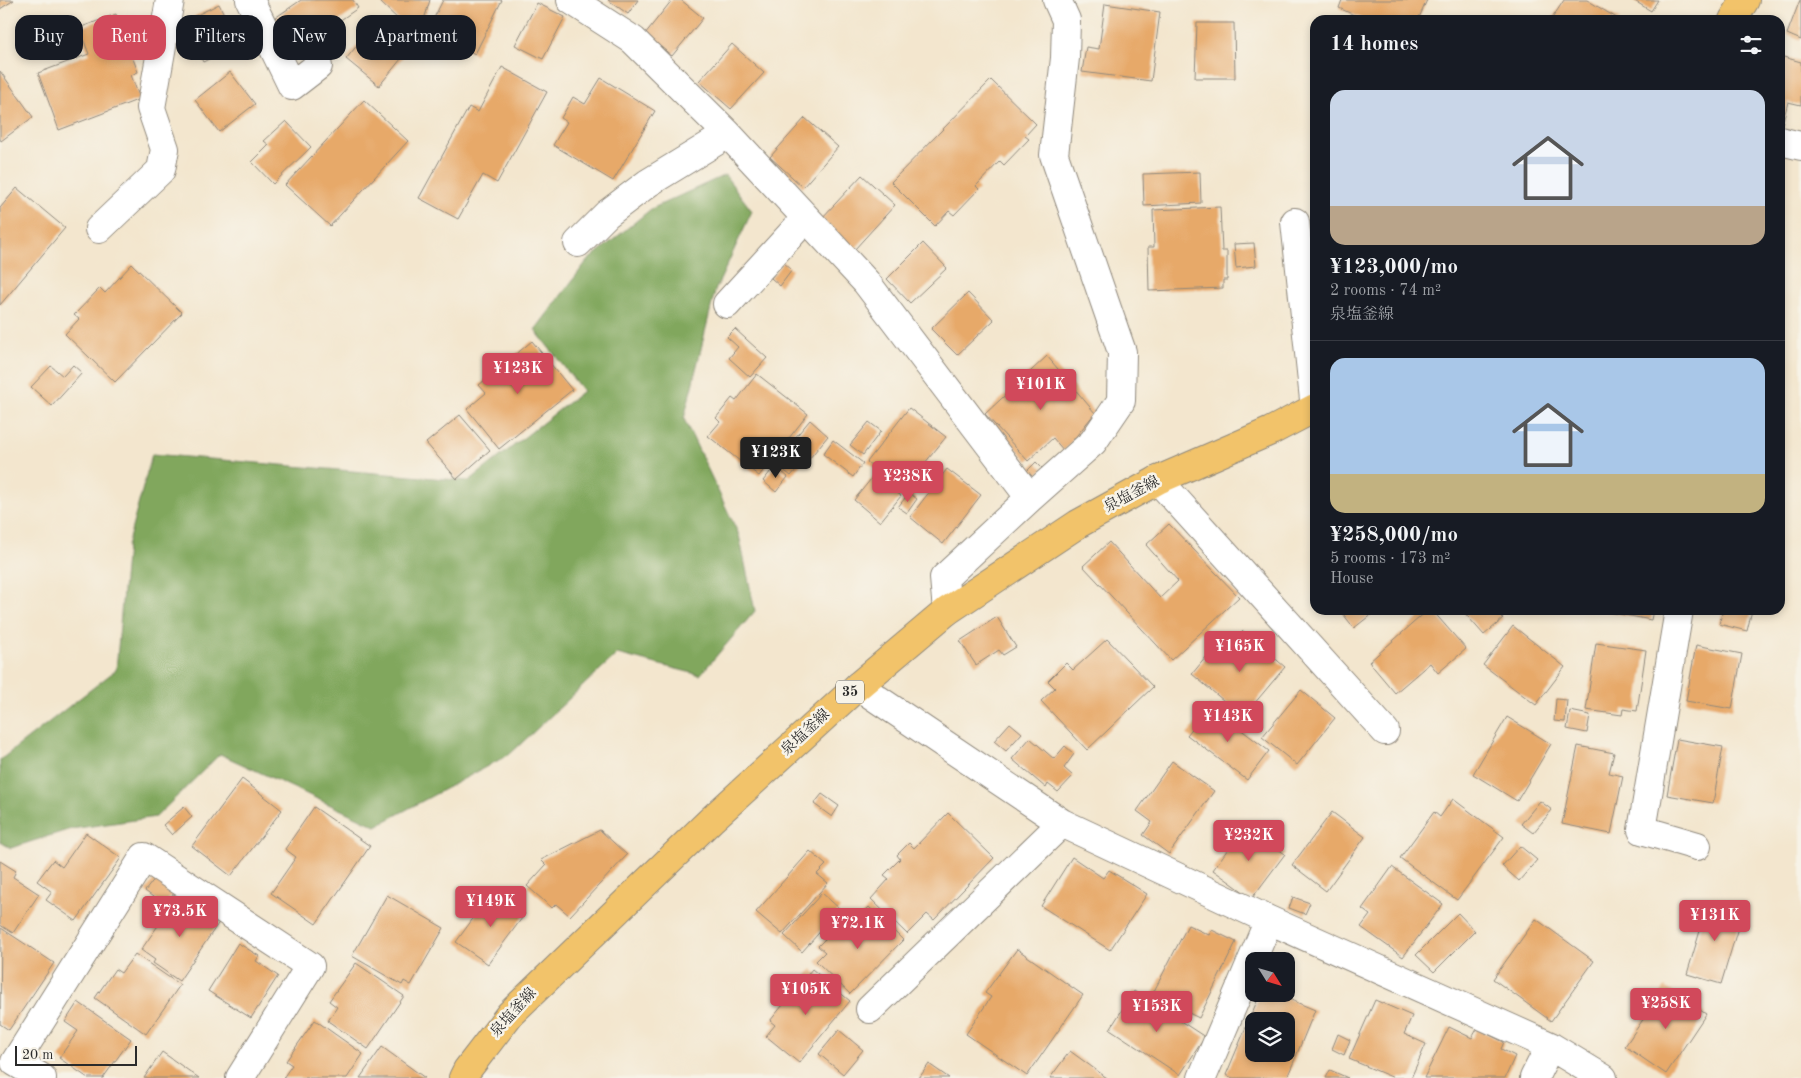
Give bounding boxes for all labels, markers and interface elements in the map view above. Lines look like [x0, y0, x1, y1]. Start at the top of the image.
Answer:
chip: Buy [15, 15, 83, 60]
chip: Rent [93, 15, 166, 60]
chip: Filters [176, 15, 263, 60]
chip: New [273, 15, 346, 60]
chip: Apartment [356, 15, 476, 60]
icon: filters [1737, 31, 1765, 59]
text: 14 homes [1330, 34, 1418, 55]
icon: home [1503, 123, 1593, 213]
text: ¥123,000/mo [1330, 257, 1458, 278]
text: 2 rooms · 74 m² [1330, 283, 1441, 299]
text: 泉塩釜線 [1330, 307, 1394, 323]
pin: ¥123K [483, 352, 553, 395]
text: ¥123K [493, 361, 543, 377]
pin: ¥101K [1006, 368, 1076, 411]
text: ¥101K [1016, 377, 1066, 393]
icon: home [1503, 390, 1593, 480]
pin: ¥123K [741, 436, 811, 479]
text: ¥123K [751, 445, 801, 461]
pin: ¥238K [873, 460, 943, 503]
text: ¥238K [883, 469, 933, 485]
street label: 泉塩釜線 [1101, 473, 1162, 516]
text: ¥258,000/mo [1330, 525, 1458, 546]
text: 5 rooms · 173 m² [1330, 551, 1450, 567]
text: House [1330, 571, 1373, 587]
pin: ¥165K [1205, 630, 1275, 673]
text: ¥165K [1215, 639, 1265, 655]
road number: 35 [836, 680, 864, 704]
pin: ¥143K [1193, 700, 1263, 743]
street label: 泉塩釜線 [778, 706, 833, 759]
text: ¥143K [1203, 709, 1253, 725]
pin: ¥232K [1214, 820, 1284, 862]
text: ¥232K [1224, 828, 1274, 844]
pin: ¥149K [456, 886, 526, 928]
text: ¥149K [466, 894, 516, 910]
pin: ¥73.5K [139, 896, 221, 938]
pin: ¥131K [1680, 900, 1750, 942]
text: ¥73.5K [153, 904, 207, 920]
pin: ¥72.1K [817, 908, 899, 950]
text: ¥131K [1690, 908, 1740, 924]
text: ¥72.1K [831, 916, 885, 932]
north arrow [1245, 952, 1295, 1002]
map controls [1245, 952, 1295, 1062]
pin: ¥105K [771, 974, 841, 1016]
text: ¥105K [781, 982, 831, 998]
street label: 泉塩釜線 [487, 984, 540, 1040]
pin: ¥258K [1631, 988, 1701, 1030]
pin: ¥153K [1122, 990, 1192, 1033]
text: ¥258K [1641, 996, 1691, 1012]
text: ¥153K [1132, 999, 1182, 1015]
button: layers [1245, 1012, 1295, 1062]
scale bar [15, 1043, 138, 1066]
text: 20 m [22, 1048, 53, 1062]

